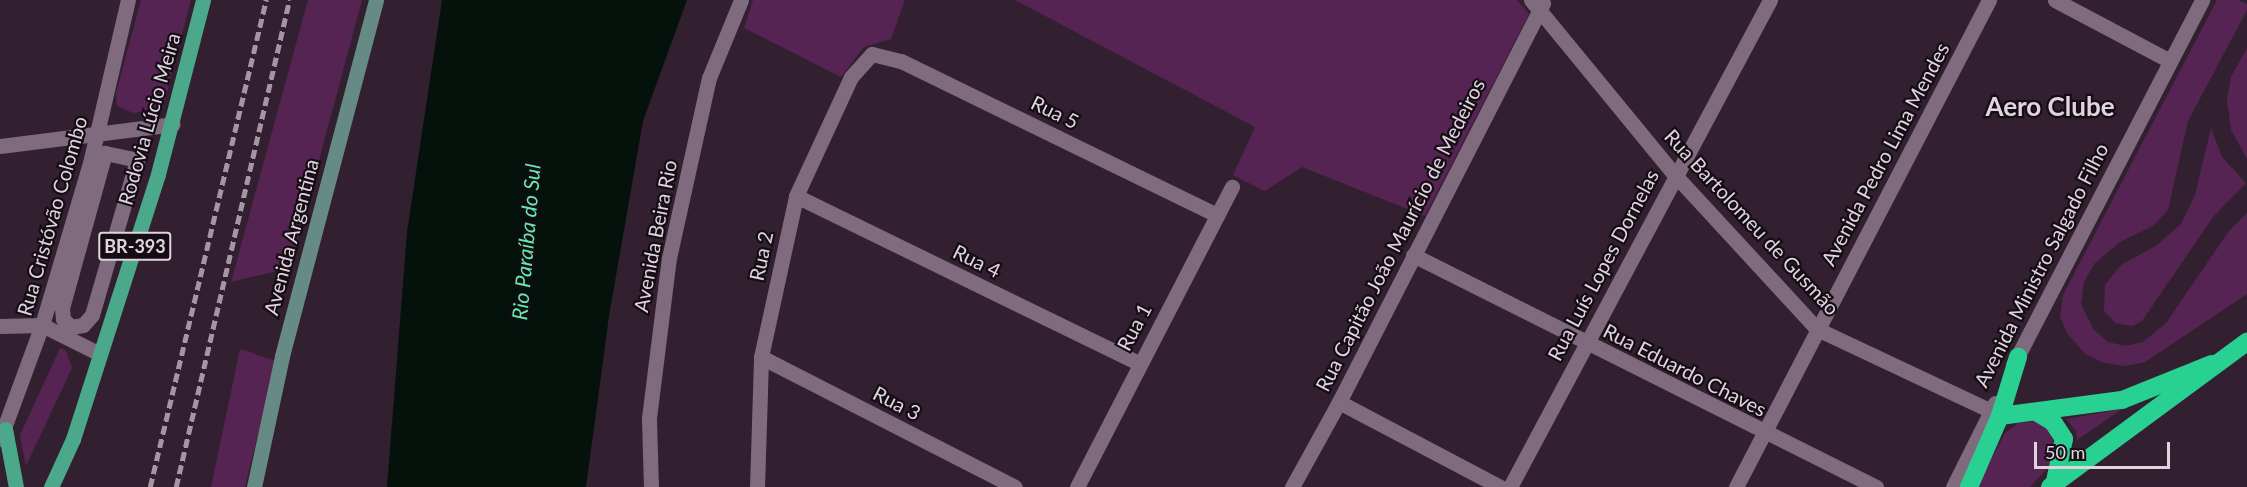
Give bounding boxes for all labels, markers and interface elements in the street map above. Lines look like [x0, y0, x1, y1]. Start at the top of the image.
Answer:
street label: Rodovia Lúcio Meira [113, 30, 185, 208]
street label: Avenida Pedro Lima Mendes [1816, 38, 1954, 270]
street label: Rua Capitão João Maurício de Medeiros [1310, 74, 1490, 396]
street label: Rua 5 [1027, 90, 1083, 134]
district label: Aero Clube [1985, 91, 2115, 123]
street label: Rua Cristóvão Colombo [12, 113, 92, 319]
street label: Rua Bartolomeu de Gusmão [1660, 124, 1844, 320]
street label: Avenida Ministro Salgado Filho [1969, 139, 2113, 391]
street label: Avenida Argentina [259, 156, 323, 318]
street label: Avenida Beira Rio [628, 158, 682, 314]
water label: Rio Paraíba do Sul [507, 163, 545, 321]
street label: Rua Luís Lopes Dornelas [1542, 165, 1664, 365]
street label: Rua 2 [744, 229, 778, 283]
road number: BR-393 [98, 231, 172, 261]
street label: Rua 4 [949, 239, 1005, 283]
street label: Rua 1 [1112, 299, 1156, 355]
street label: Rua Eduardo Chaves [1599, 318, 1771, 422]
street label: Rua 3 [869, 381, 925, 425]
scale bar [2037, 430, 2174, 468]
text: 50 m [2045, 441, 2085, 463]

